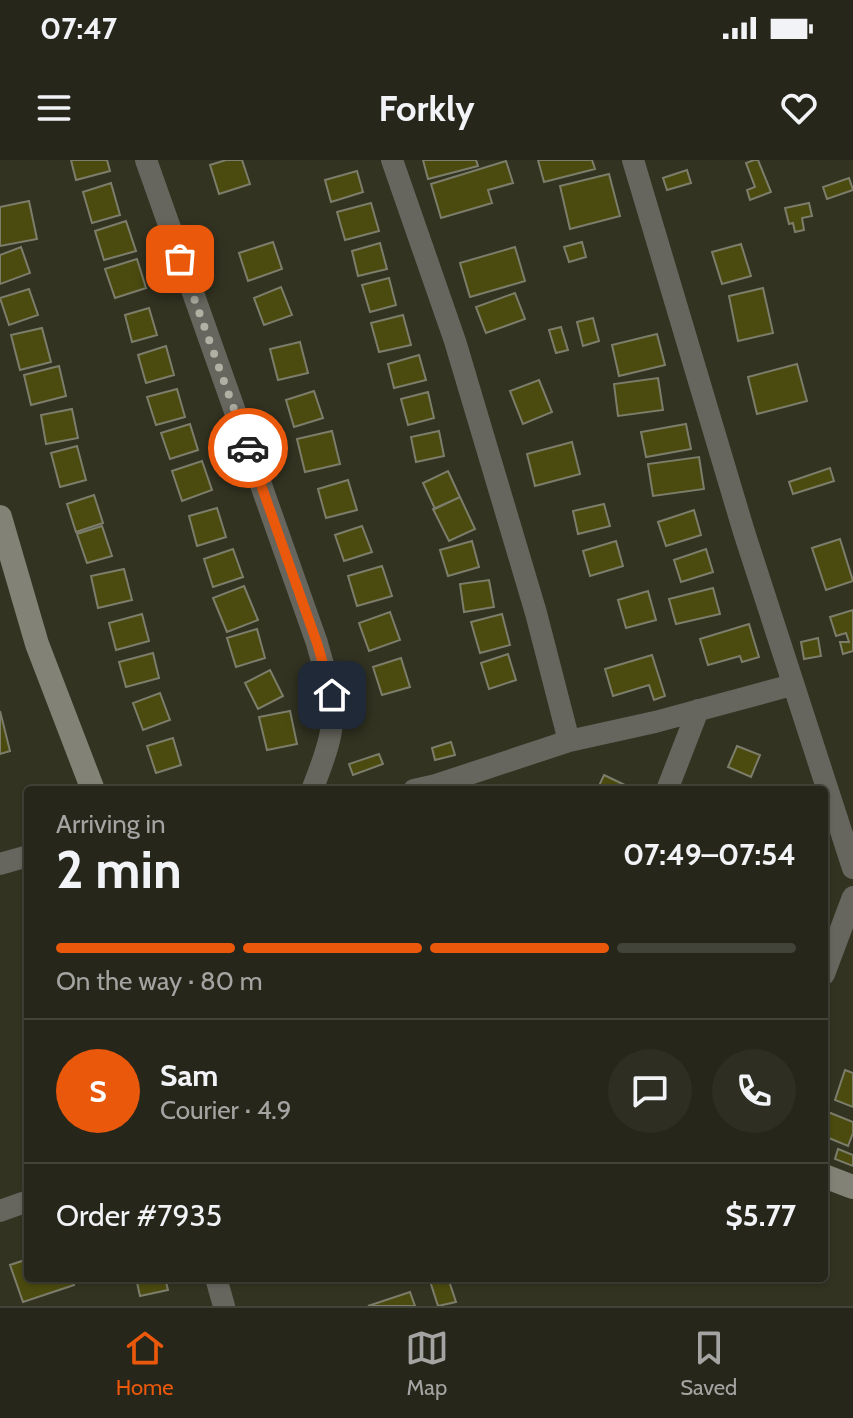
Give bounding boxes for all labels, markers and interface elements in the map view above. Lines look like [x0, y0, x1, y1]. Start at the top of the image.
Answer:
text: 07:47 [40, 10, 117, 47]
icon: menu [32, 86, 76, 130]
text: Forkly [378, 86, 475, 130]
icon: heart [777, 86, 821, 130]
pin [146, 225, 214, 293]
icon: bag [158, 237, 202, 281]
courier [208, 408, 288, 488]
icon: car [226, 426, 270, 470]
pin [298, 661, 366, 729]
icon: home [310, 673, 354, 717]
text: Arriving in [56, 808, 166, 840]
text: 07:49–07:54 [623, 836, 796, 873]
text: 2 min [56, 838, 182, 901]
text: On the way · 80 m [56, 965, 263, 997]
button: chat [608, 1049, 692, 1133]
button: phone [712, 1049, 796, 1133]
text: Sam [160, 1057, 218, 1094]
text: S [89, 1073, 107, 1110]
text: Courier · 4.9 [160, 1094, 292, 1126]
text: Order #7935 [56, 1197, 222, 1234]
text: $5.77 [725, 1197, 796, 1234]
tab: Home [116, 1326, 174, 1401]
tab: Map [405, 1326, 449, 1401]
tab: Saved [680, 1326, 737, 1401]

